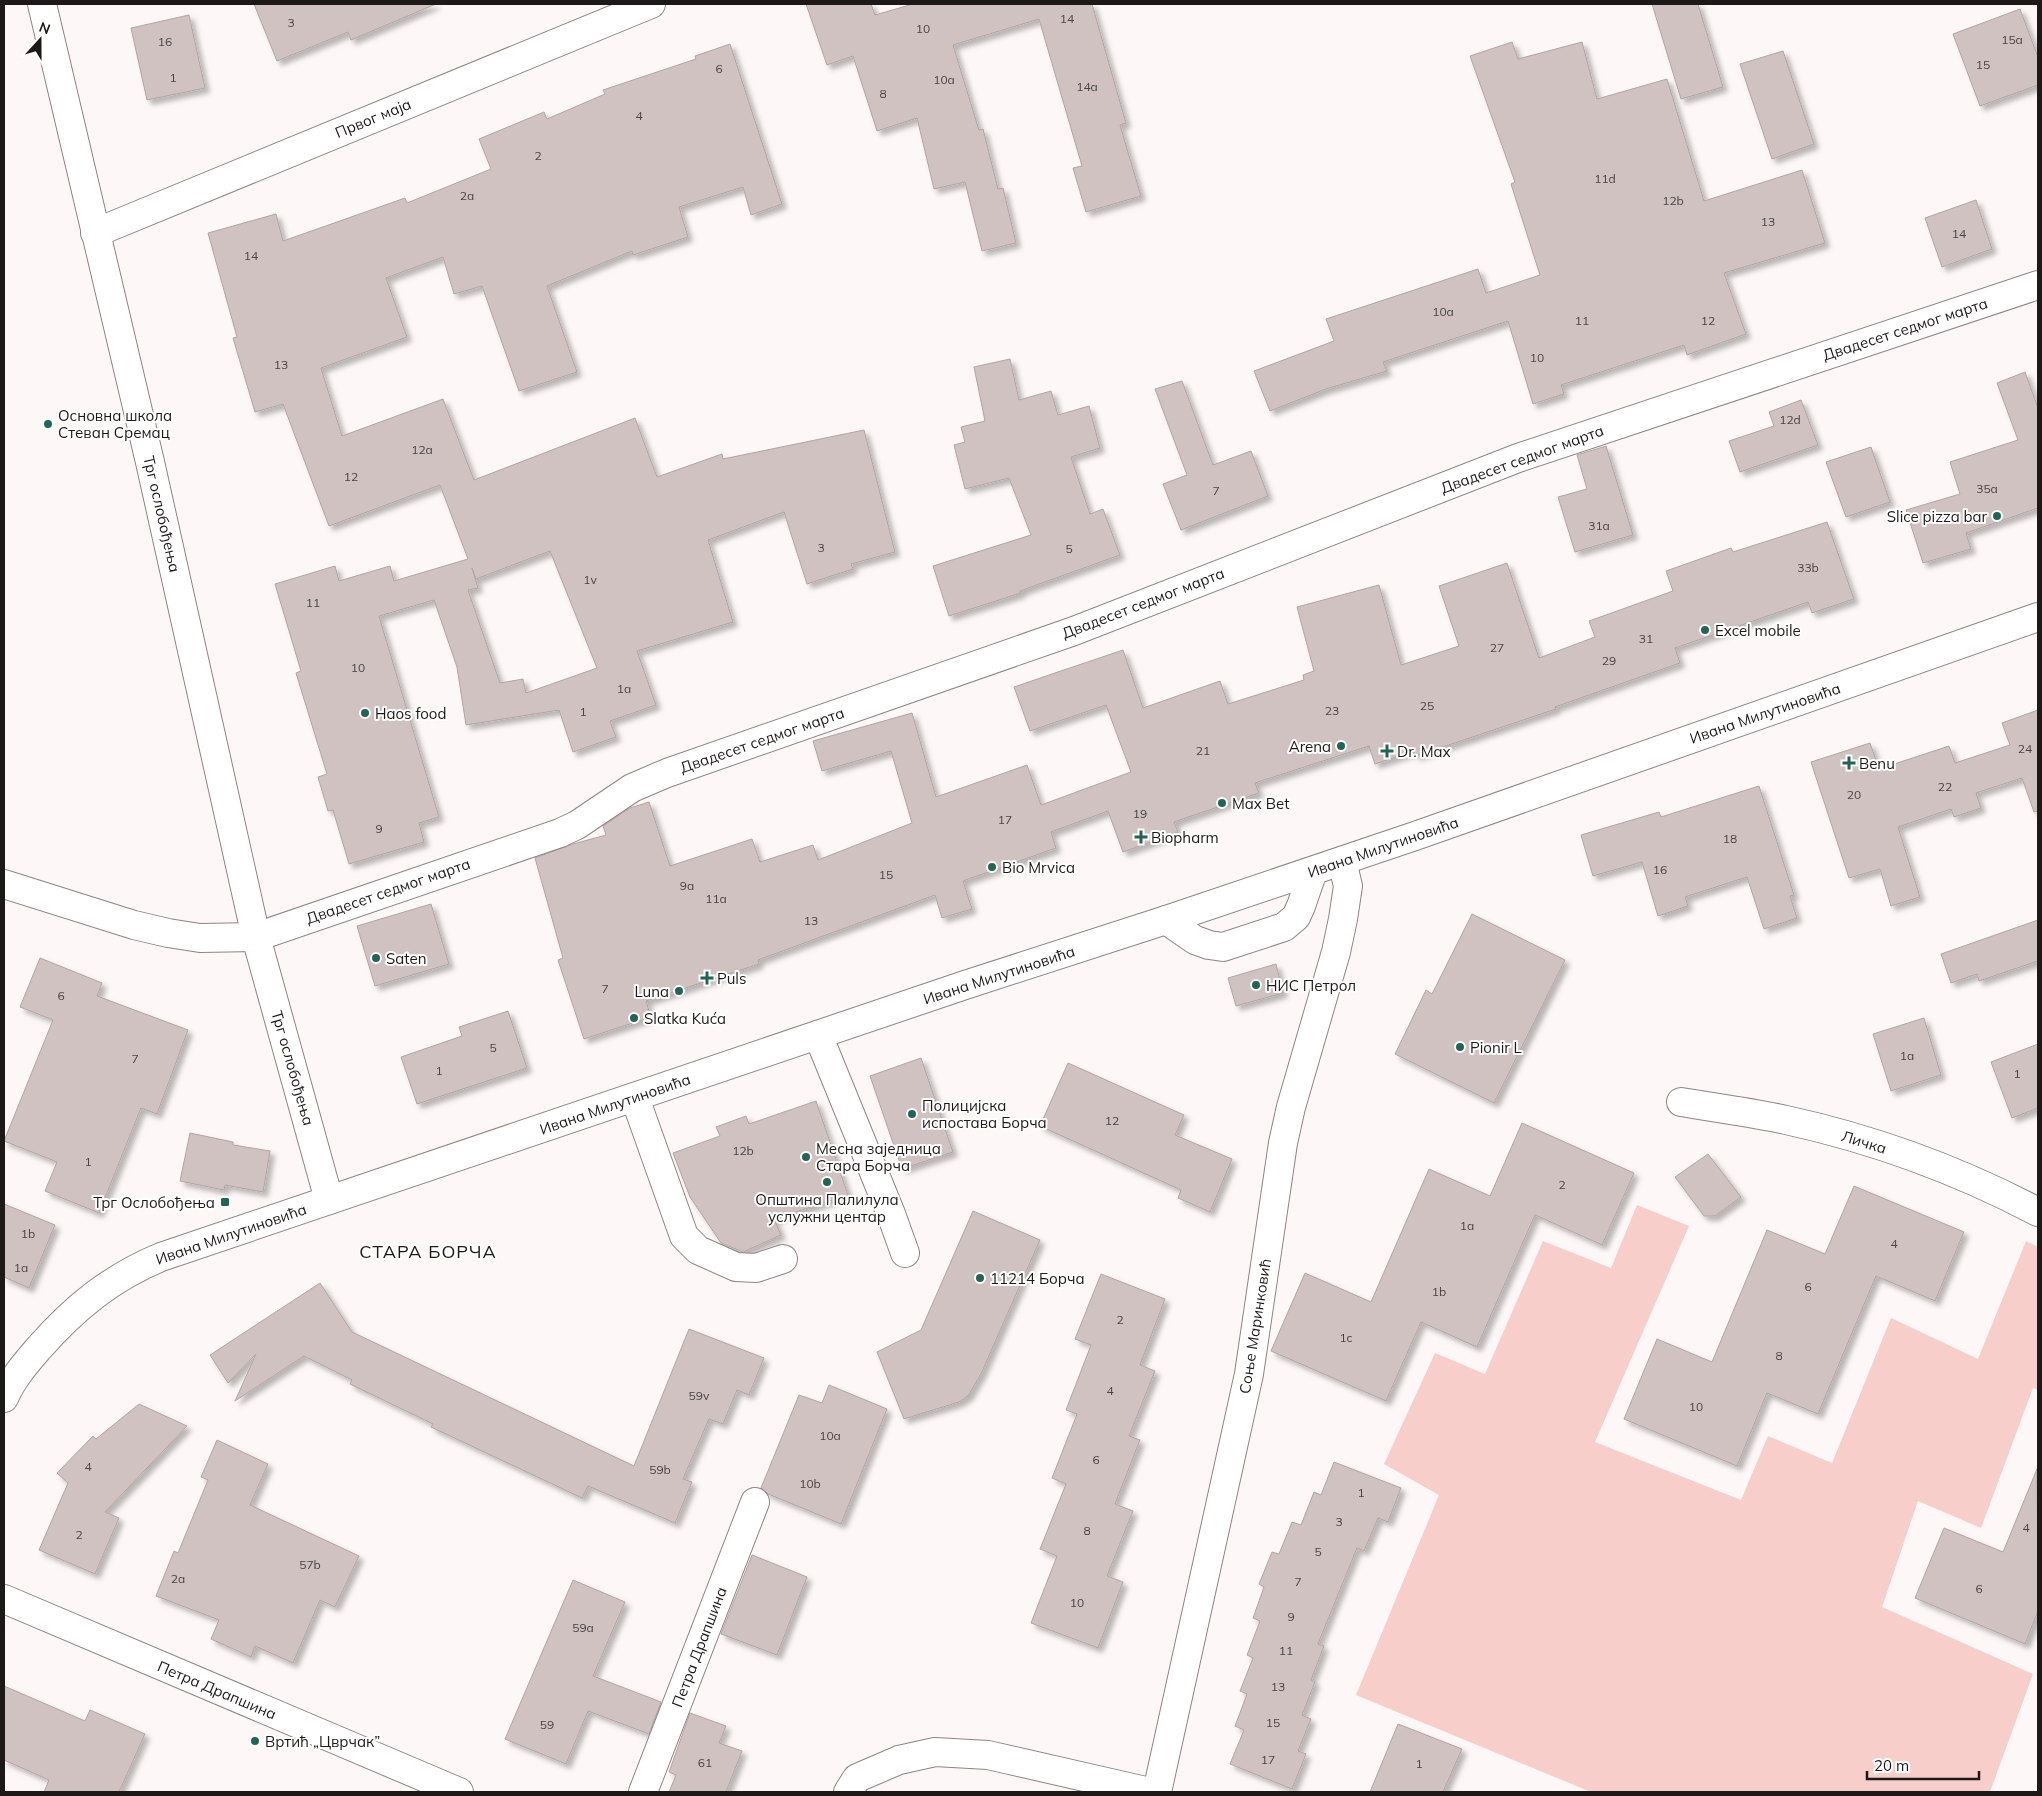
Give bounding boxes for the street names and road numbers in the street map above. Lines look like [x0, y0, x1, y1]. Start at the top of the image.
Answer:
street label: Првог маја [332, 94, 414, 142]
street label: Двадесет седмог марта [1820, 293, 1990, 365]
street label: Двадесет седмог марта [1438, 421, 1606, 497]
street label: Трг ослобођења [139, 454, 185, 574]
street label: Двадесет седмог марта [1059, 563, 1227, 643]
street label: Ивана Милутиновића [1687, 678, 1843, 748]
street label: Двадесет седмог марта [677, 703, 847, 777]
street label: Ивана Милутиновића [1305, 812, 1461, 882]
street label: Двадесет седмог марта [303, 854, 473, 928]
street label: Ивана Милутиновића [921, 941, 1077, 1009]
street label: Трг ослобођења [267, 1008, 319, 1128]
street label: Ивана Милутиновића [537, 1069, 693, 1139]
street label: Личка [1839, 1126, 1889, 1158]
street label: Ивана Милутиновића [153, 1199, 309, 1269]
street label: Соње Маринковић [1235, 1257, 1275, 1395]
street label: Петра Драпшина [667, 1584, 731, 1710]
street label: Петра Драпшина [155, 1656, 279, 1724]

